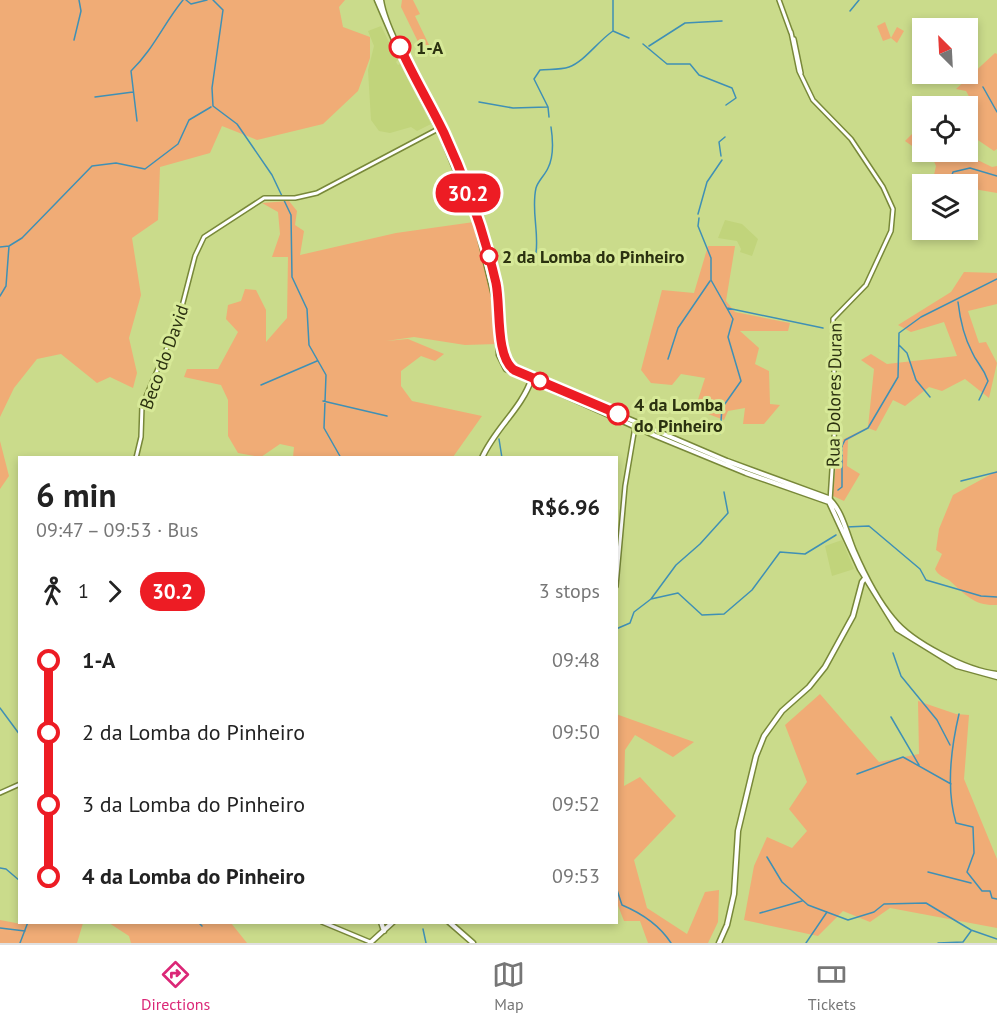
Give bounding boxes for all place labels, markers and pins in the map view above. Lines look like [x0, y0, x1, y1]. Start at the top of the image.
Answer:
marker: 1-A [389, 36, 411, 58]
place label: 1-A [416, 36, 443, 59]
place label: 2 da Lomba do Pinheiro [502, 245, 685, 268]
marker: 2 da Lomba do Pinheiro [480, 247, 498, 265]
unlabelled marker [531, 372, 549, 390]
place label: 4 da Lomba do Pinheiro [634, 393, 723, 437]
marker: 4 da Lomba do Pinheiro [607, 403, 629, 425]

